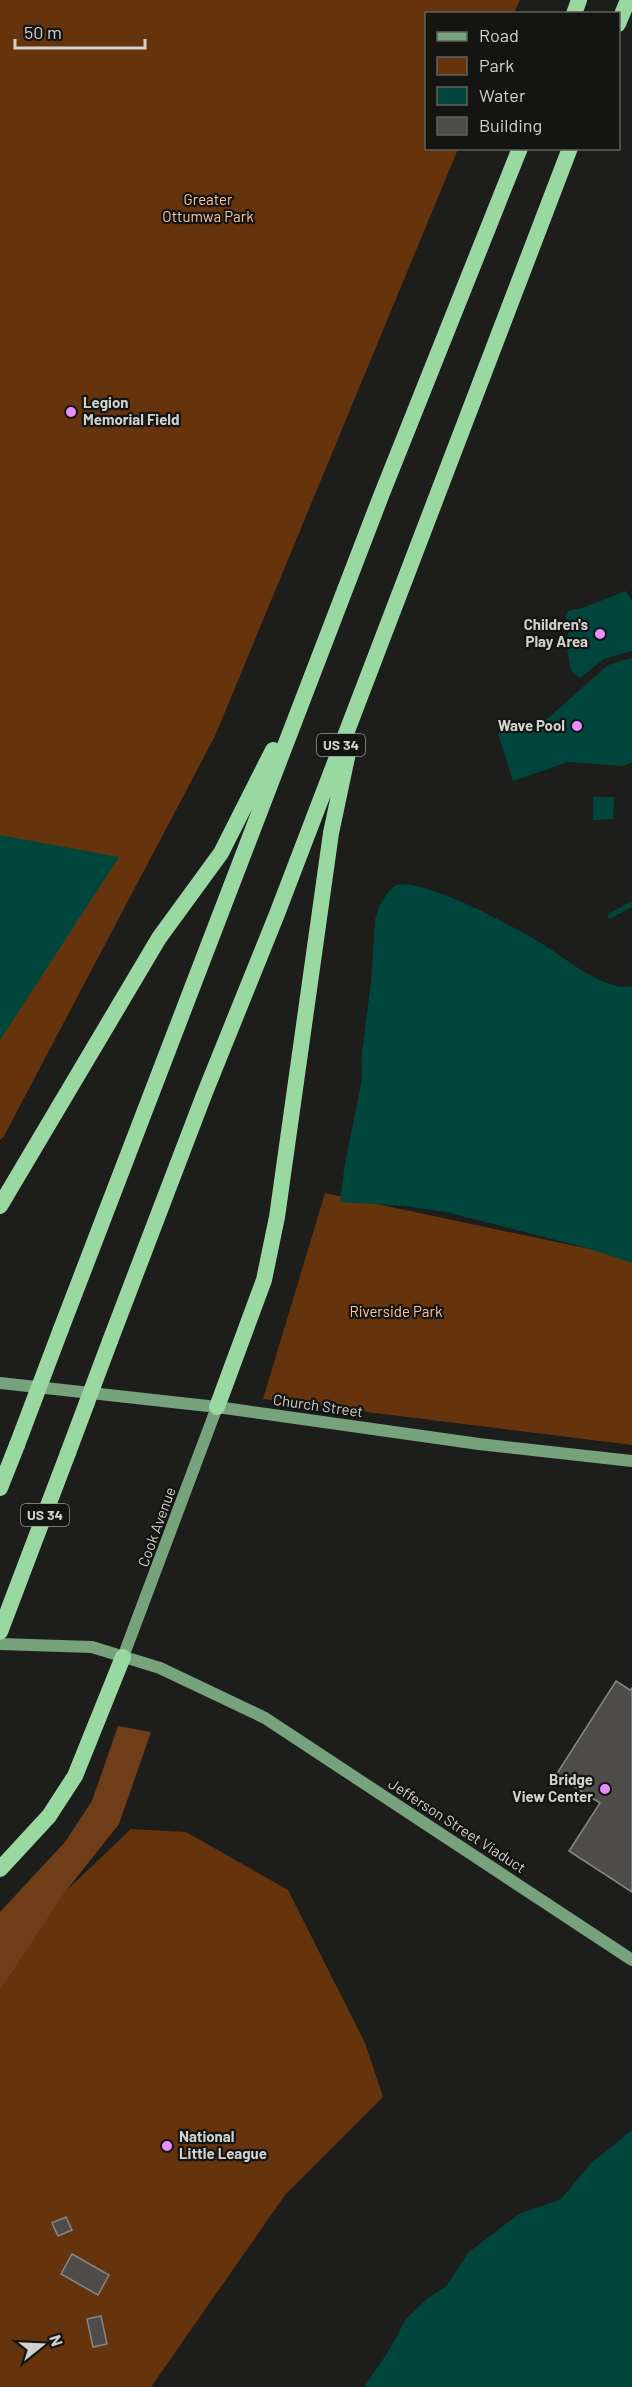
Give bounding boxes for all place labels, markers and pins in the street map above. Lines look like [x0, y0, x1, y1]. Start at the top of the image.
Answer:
place label: Legion Memorial Field [83, 393, 179, 428]
marker: Legion Memorial Field [64, 405, 78, 419]
place label: Children's Play Area [524, 615, 588, 650]
marker: Children's Play Area [593, 627, 607, 641]
place label: Wave Pool [498, 716, 565, 734]
marker: Wave Pool [570, 719, 584, 733]
place label: Bridge View Center [512, 1770, 593, 1805]
marker: Bridge View Center [598, 1782, 612, 1796]
place label: National Little League [179, 2127, 267, 2162]
marker: National Little League [160, 2139, 174, 2153]

